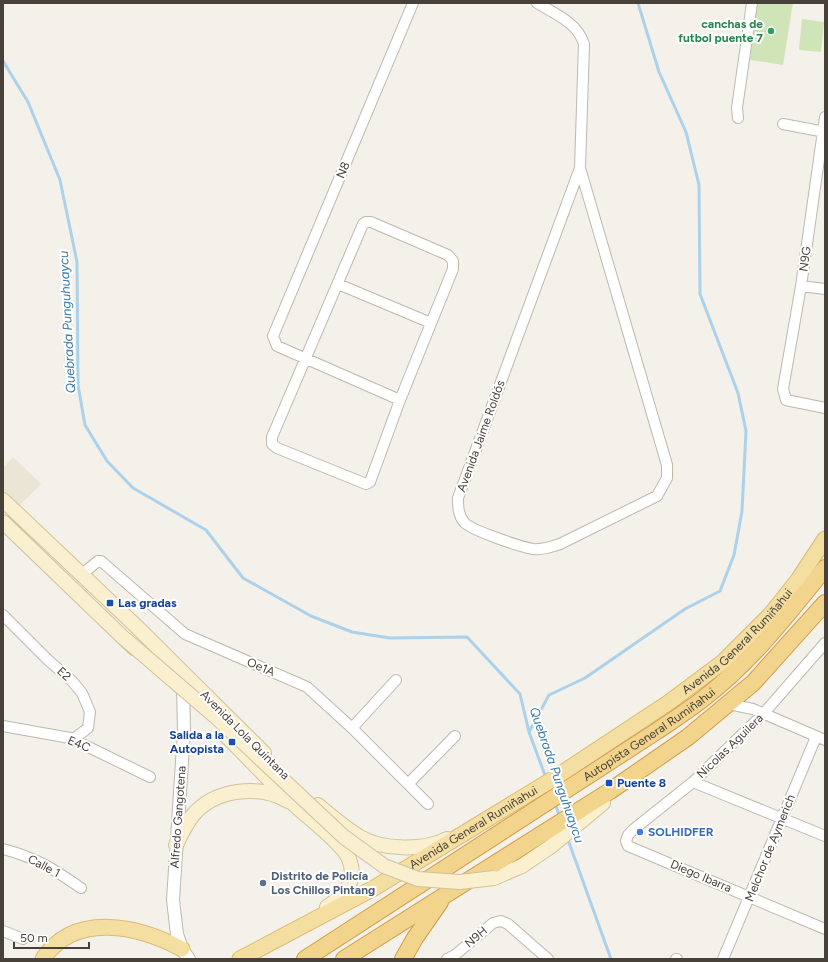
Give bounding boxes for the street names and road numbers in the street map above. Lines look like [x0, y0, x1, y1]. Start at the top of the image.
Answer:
street label: N8 [333, 160, 353, 180]
street label: N9G [796, 246, 814, 272]
street label: Avenida Jaime Roldós [454, 378, 508, 494]
street label: Avenida General Rumiñahui [679, 586, 795, 697]
street label: Oe1A [245, 655, 277, 679]
street label: E2 [54, 664, 74, 684]
street label: Autopista General Rumiñahui [581, 685, 718, 784]
street label: Avenida Lola Quintana [198, 688, 292, 782]
street label: Nicolas Aguilera [694, 711, 766, 781]
street label: E4C [66, 733, 93, 755]
street label: Alfredo Gangotena [167, 765, 189, 869]
street label: Avenida General Rumiñahui [407, 783, 540, 872]
street label: Melchor de Aymerich [742, 792, 798, 904]
street label: Calle 1 [25, 852, 63, 880]
street label: Diego Ibarra [668, 857, 734, 895]
street label: N9H [462, 924, 490, 950]

